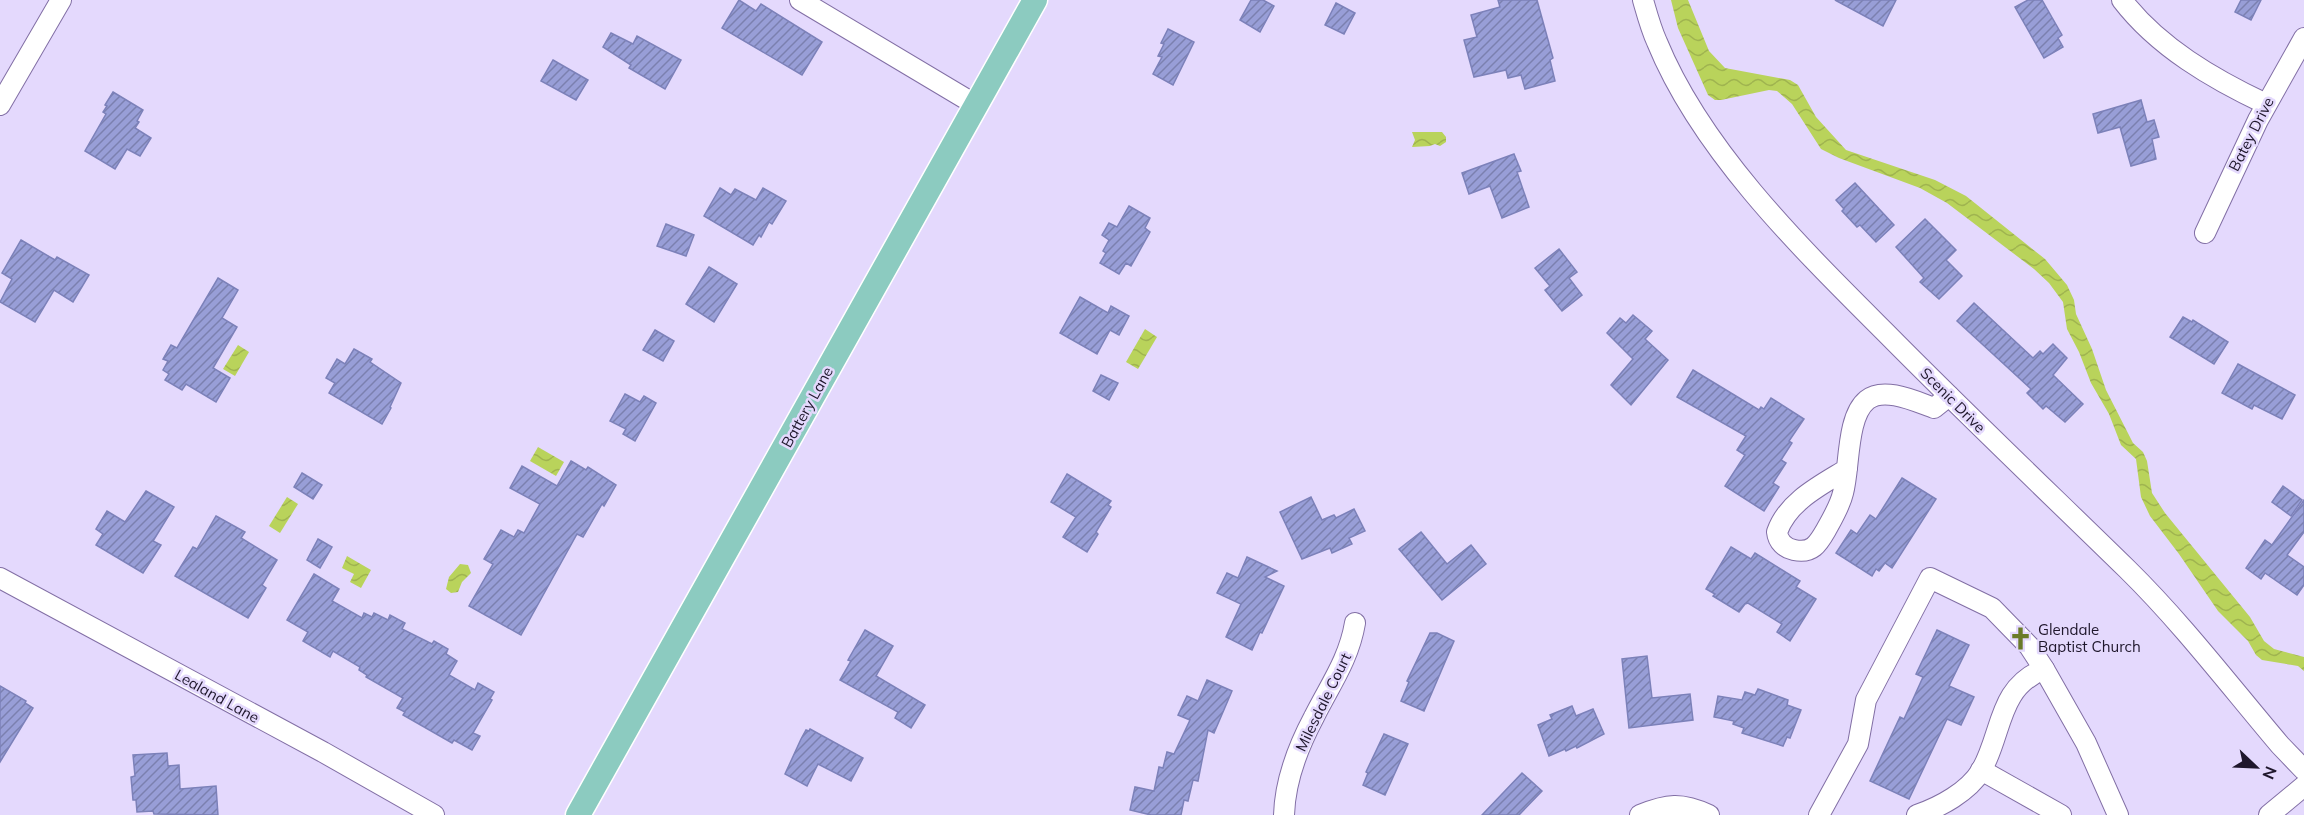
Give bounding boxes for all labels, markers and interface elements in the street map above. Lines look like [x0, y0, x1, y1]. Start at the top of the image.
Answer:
street label: Batey Drive [2224, 94, 2278, 174]
street label: Battery Lane [777, 363, 837, 451]
street label: Scenic Drive [1916, 363, 1990, 437]
place label: Glendale Baptist Church [2038, 620, 2141, 656]
church icon: Glendale Baptist Church [2007, 625, 2033, 651]
street label: Milesdale Court [1291, 650, 1355, 754]
street label: Lealand Lane [171, 665, 263, 727]
north arrow [2226, 737, 2286, 797]
text: N [2258, 763, 2281, 782]

